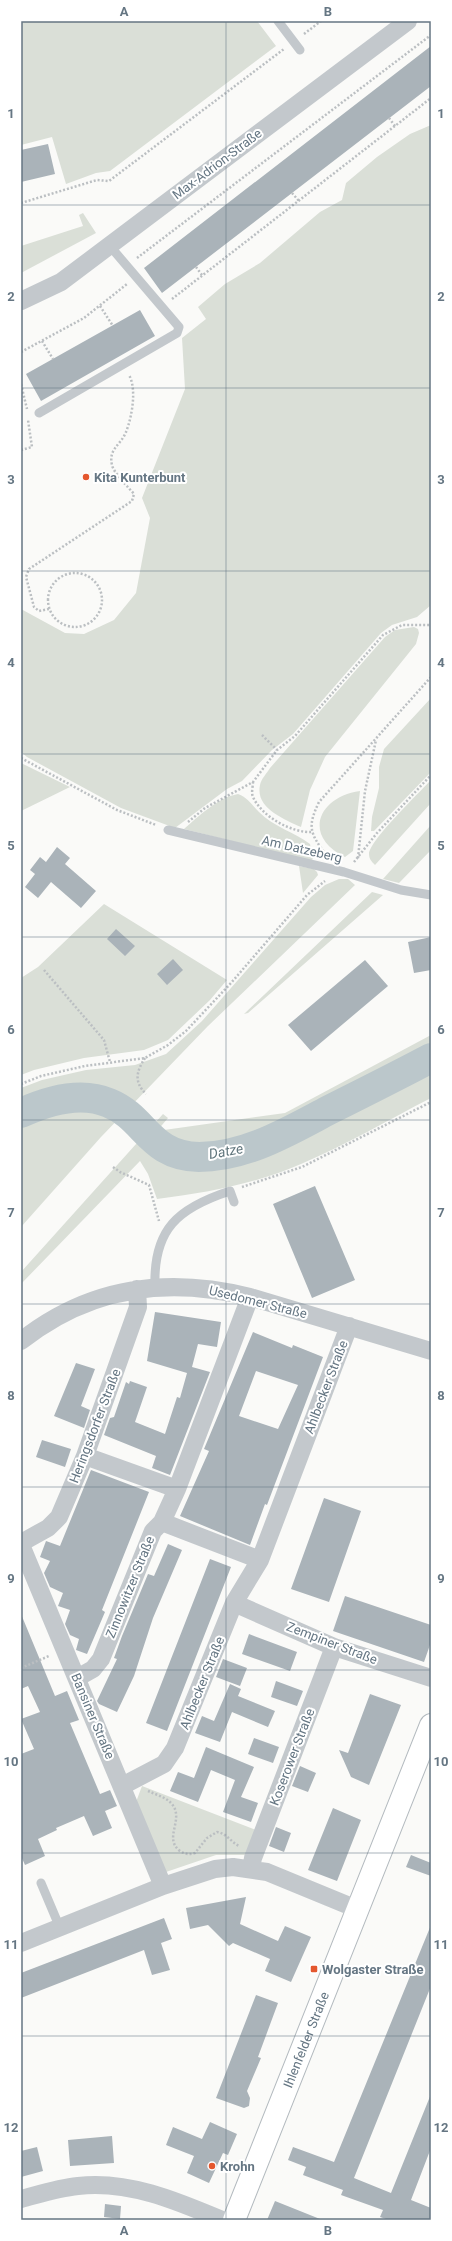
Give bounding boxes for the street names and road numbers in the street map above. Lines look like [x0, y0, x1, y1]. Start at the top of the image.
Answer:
street label: Max-Adrion-Straße [169, 125, 265, 202]
street label: Am Datzeberg [260, 832, 344, 866]
street label: Usedomer Straße [207, 1283, 309, 1321]
street label: Ahlbecker Straße [301, 1338, 351, 1436]
street label: Heringsdorfer Straße [66, 1367, 124, 1485]
street label: Zinnowitzer Straße [103, 1534, 157, 1640]
street label: Zempiner Straße [285, 1619, 380, 1667]
street label: Ahlbecker Straße [177, 1634, 227, 1732]
street label: Bansiner Straße [68, 1671, 118, 1761]
street label: Koserower Straße [267, 1706, 317, 1808]
street label: Ihlenfelder Straße [280, 1989, 332, 2090]

